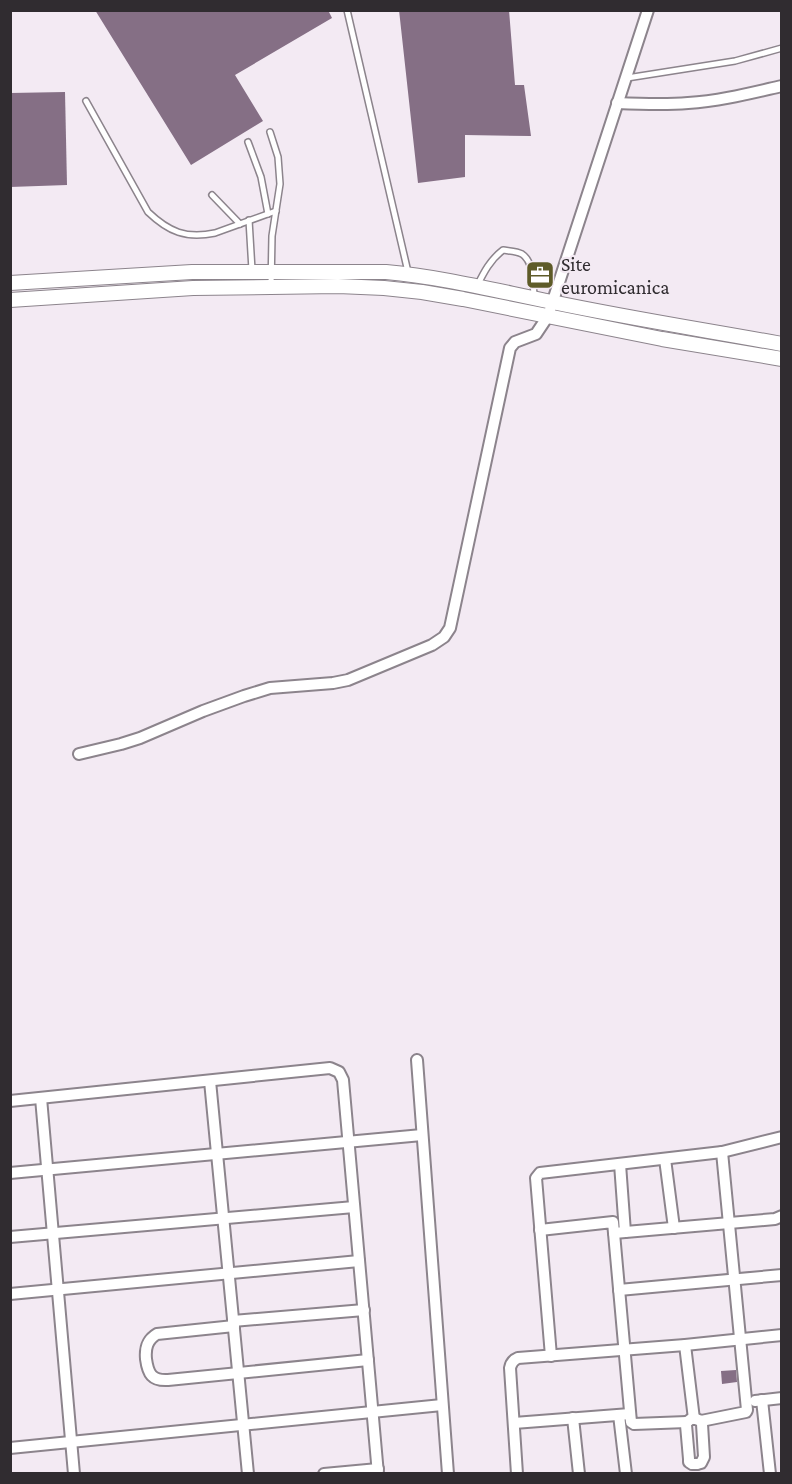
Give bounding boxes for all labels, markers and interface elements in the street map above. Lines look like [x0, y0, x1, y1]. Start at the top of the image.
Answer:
place label: Site euromicanica [561, 253, 669, 298]
office icon: Site euromicanica [524, 259, 556, 291]

